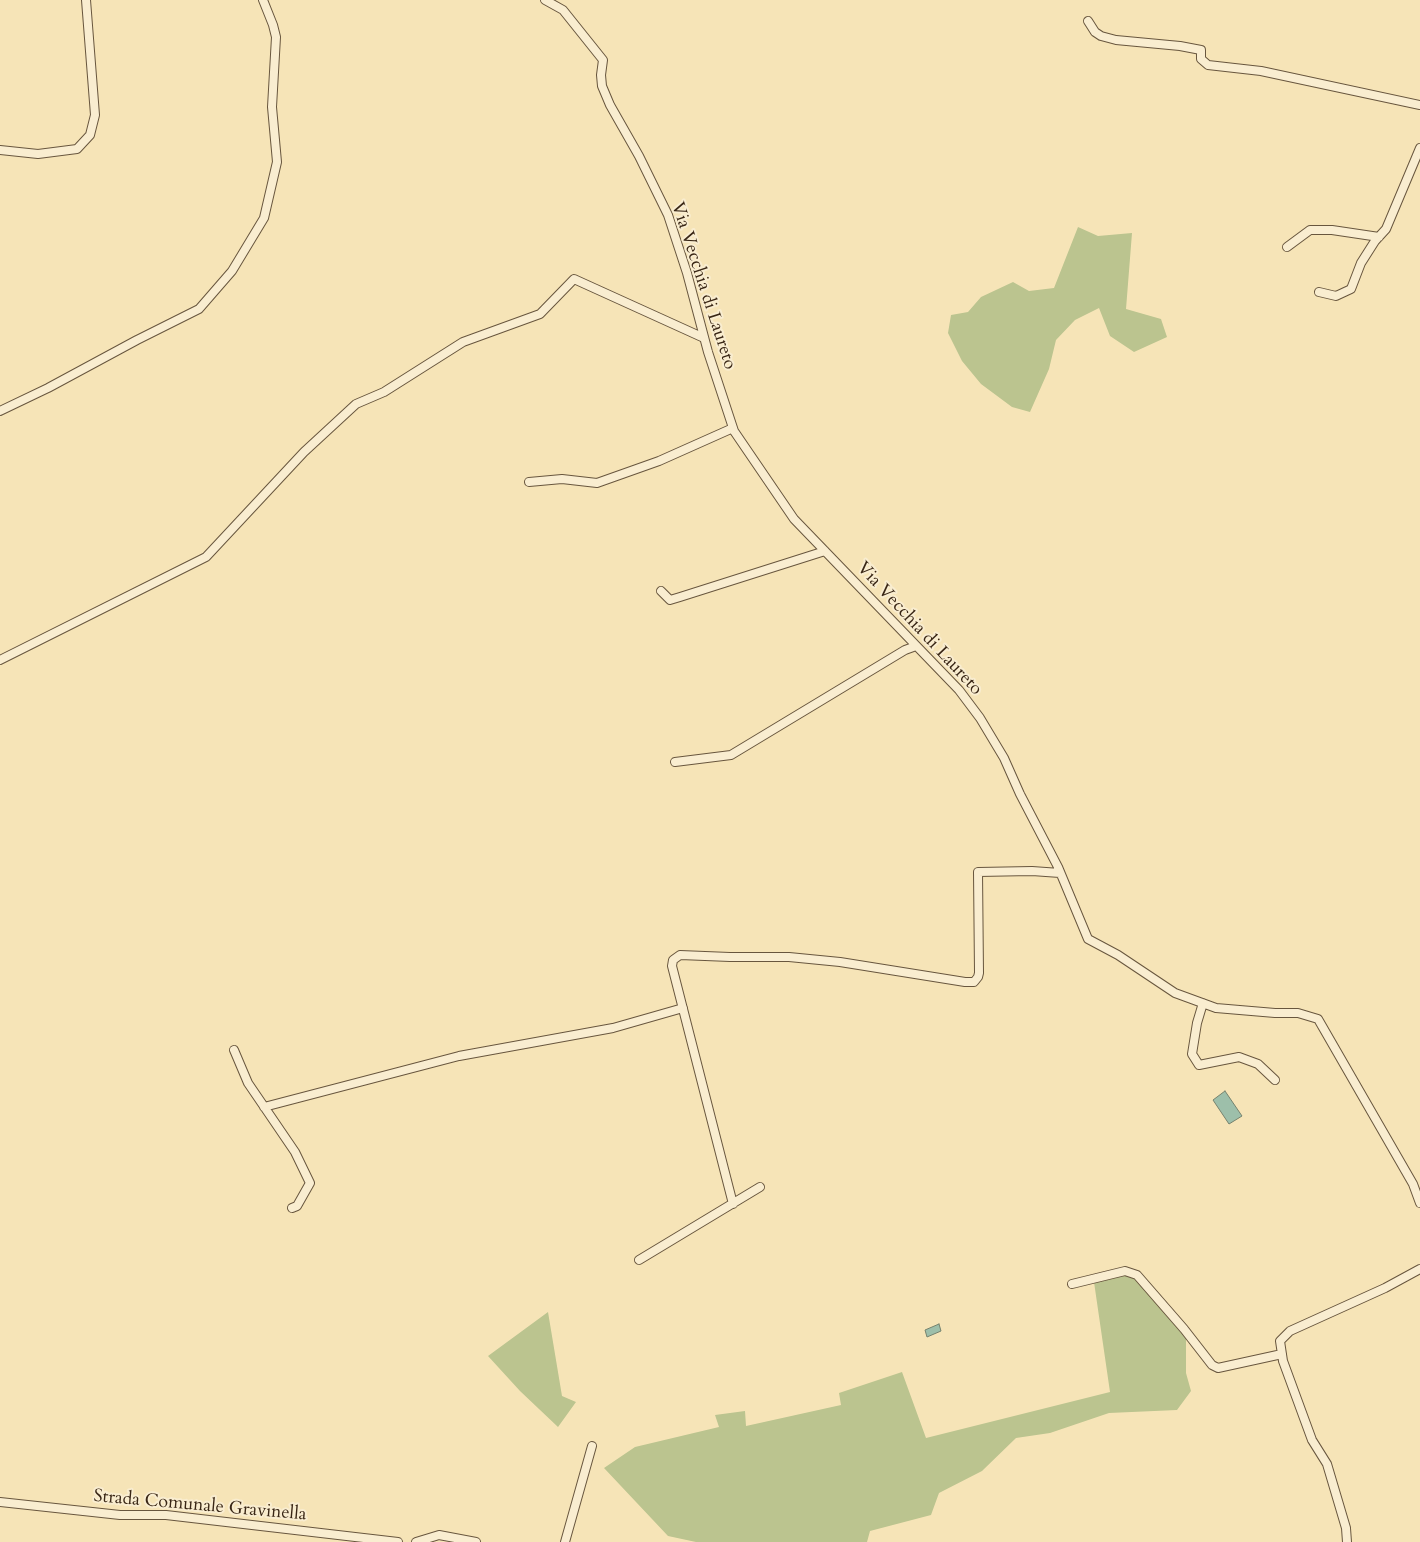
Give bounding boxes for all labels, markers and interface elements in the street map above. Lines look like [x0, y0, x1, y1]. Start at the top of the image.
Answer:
street label: Via Vecchia di Laureto [666, 200, 740, 372]
street label: Via Vecchia di Laureto [852, 558, 986, 700]
street label: Strada Comunale Gravinella [93, 1486, 307, 1526]

